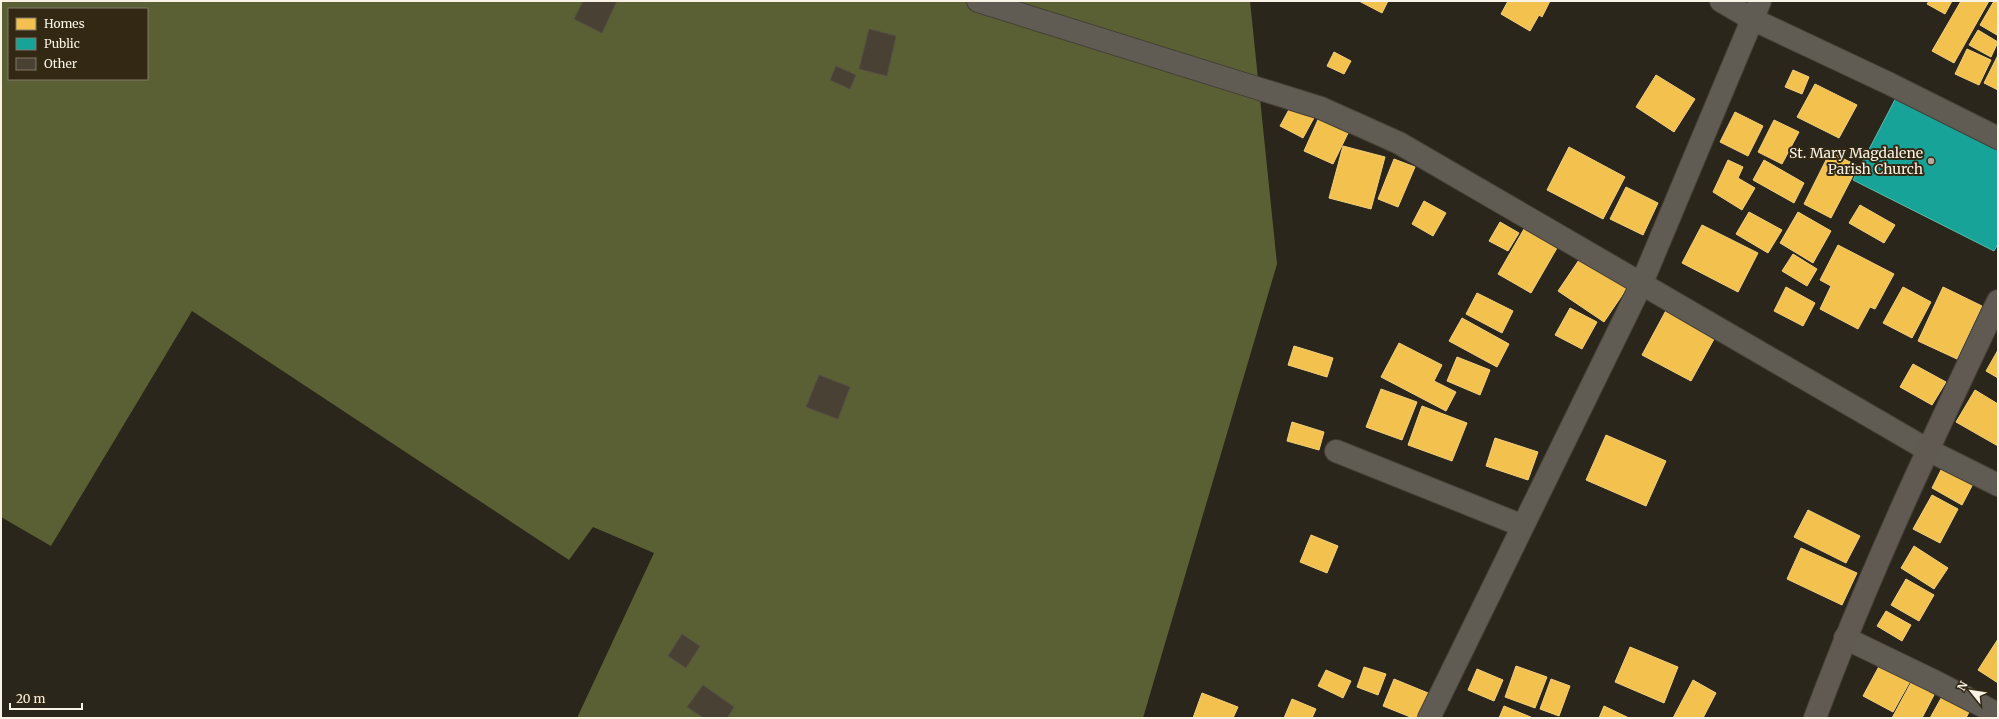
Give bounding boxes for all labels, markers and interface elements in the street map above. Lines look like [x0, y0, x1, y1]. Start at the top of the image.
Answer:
legend [8, 8, 148, 80]
text: Homes [44, 16, 85, 31]
text: Public [44, 36, 80, 51]
text: Other [44, 56, 78, 71]
place label: St. Mary Magdalene Parish Church [1789, 144, 1923, 178]
marker: St. Mary Magdalene Parish Church [1926, 156, 1936, 166]
north arrow [1951, 671, 1991, 711]
text: N [1954, 678, 1971, 693]
scale bar [10, 685, 82, 711]
text: 20 m [16, 691, 45, 706]

